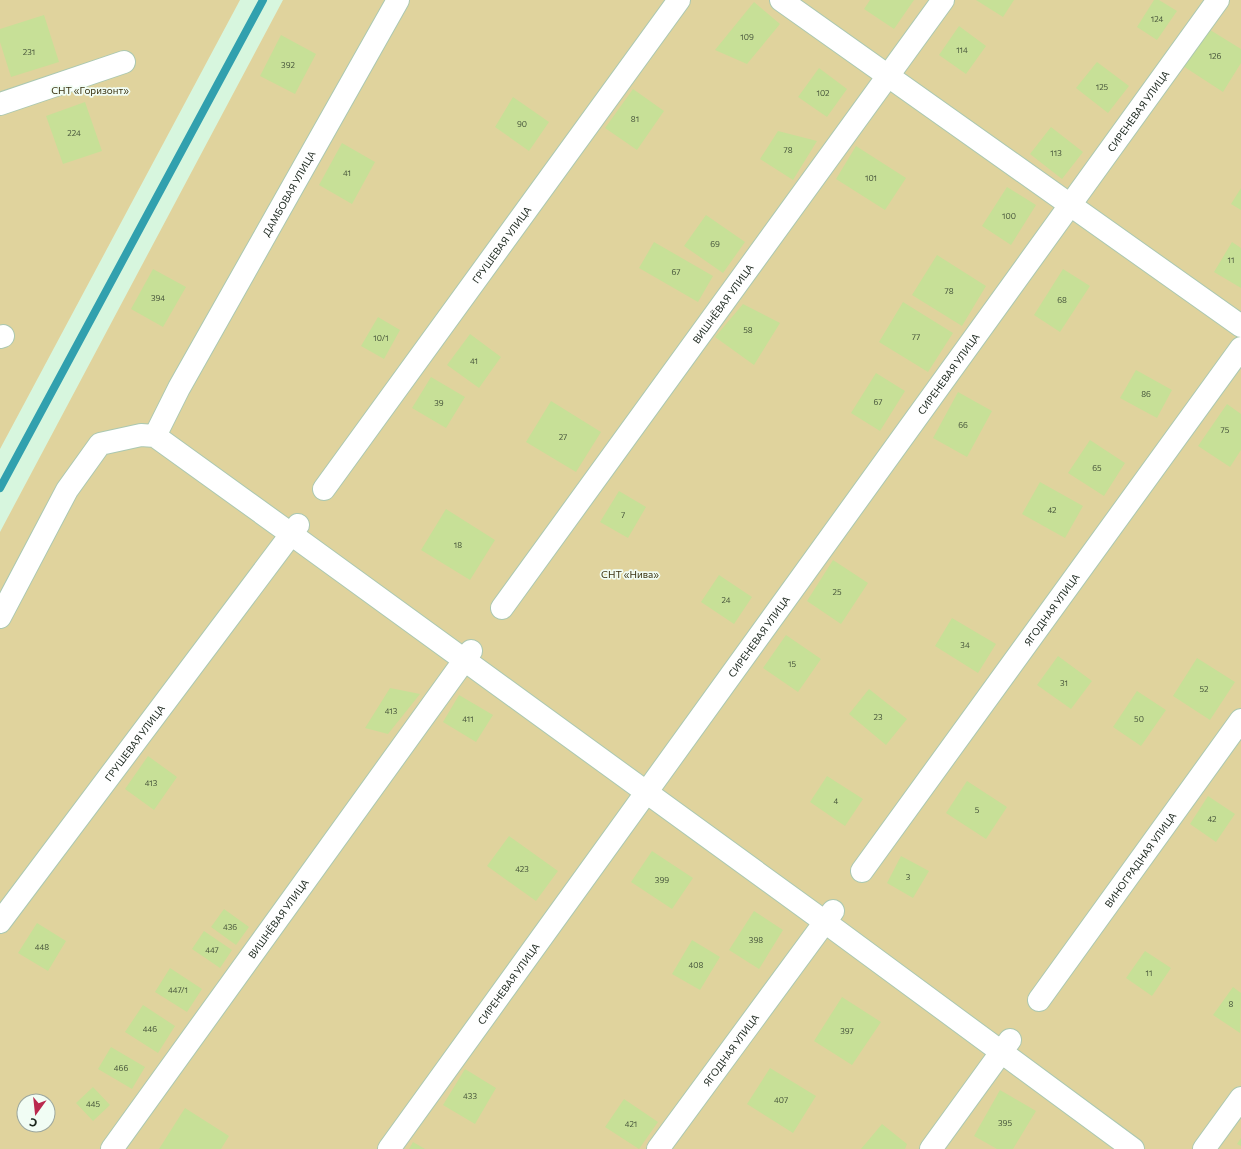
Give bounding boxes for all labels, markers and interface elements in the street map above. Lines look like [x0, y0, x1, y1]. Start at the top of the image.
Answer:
house number: 124 [1151, 14, 1163, 24]
house number: 109 [740, 32, 754, 42]
house number: 114 [956, 45, 968, 55]
house number: 231 [23, 47, 35, 57]
house number: 126 [1209, 51, 1221, 61]
house number: 392 [281, 60, 295, 70]
street label: СИРЕНЕВАЯ УЛИЦА [1105, 68, 1171, 154]
house number: 125 [1096, 82, 1109, 92]
park label: СНТ «Горизонт» [51, 84, 129, 96]
house number: 102 [816, 88, 830, 98]
house number: 81 [631, 114, 639, 124]
house number: 90 [517, 119, 527, 129]
house number: 224 [67, 128, 81, 138]
house number: 78 [783, 145, 793, 155]
house number: 113 [1050, 148, 1062, 158]
street label: ДАМБОВАЯ УЛИЦА [260, 149, 318, 238]
house number: 41 [343, 168, 351, 178]
house number: 101 [865, 173, 877, 183]
street label: ГРУШЕВАЯ УЛИЦА [469, 204, 533, 285]
house number: 100 [1002, 211, 1016, 221]
house number: 69 [710, 239, 720, 249]
house number: 11 [1228, 255, 1234, 265]
street label: ВИШНЁВАЯ УЛИЦА [690, 261, 756, 346]
house number: 67 [671, 267, 681, 277]
house number: 78 [944, 286, 954, 296]
house number: 394 [151, 293, 165, 303]
house number: 68 [1057, 295, 1067, 305]
house number: 58 [743, 325, 753, 335]
street label: СИРЕНЕВАЯ УЛИЦА [915, 331, 982, 417]
house number: 77 [912, 332, 920, 342]
house number: 10/1 [373, 333, 389, 343]
house number: 41 [470, 356, 478, 366]
house number: 86 [1141, 389, 1151, 399]
house number: 67 [873, 397, 883, 407]
house number: 39 [434, 398, 444, 408]
house number: 66 [958, 420, 968, 430]
house number: 75 [1221, 425, 1230, 435]
house number: 27 [559, 432, 567, 442]
house number: 65 [1092, 463, 1102, 473]
house number: 42 [1047, 505, 1057, 515]
house number: 7 [621, 510, 625, 520]
house number: 18 [454, 540, 462, 550]
park label: СНТ «Нива» [601, 568, 659, 580]
street label: ЯГОДНАЯ УЛИЦА [1021, 571, 1082, 648]
house number: 25 [832, 587, 842, 597]
street label: СИРЕНЕВАЯ УЛИЦА [725, 593, 792, 680]
house number: 24 [721, 595, 731, 605]
house number: 34 [960, 640, 970, 650]
house number: 15 [788, 659, 796, 669]
house number: 31 [1060, 678, 1068, 688]
house number: 52 [1199, 684, 1209, 694]
street label: ГРУШЕВАЯ УЛИЦА [102, 702, 167, 783]
house number: 413 [385, 706, 398, 716]
house number: 23 [874, 712, 883, 722]
house number: 411 [462, 714, 474, 724]
house number: 50 [1134, 714, 1144, 724]
house number: 413 [145, 778, 158, 788]
house number: 4 [834, 796, 839, 806]
house number: 5 [975, 805, 980, 815]
street label: ВИНОГРАДНАЯ УЛИЦА [1102, 810, 1179, 910]
house number: 42 [1207, 814, 1217, 824]
house number: 423 [515, 864, 529, 874]
house number: 3 [906, 872, 911, 882]
house number: 399 [655, 875, 669, 885]
street label: ВИШНЁВАЯ УЛИЦА [245, 876, 311, 961]
house number: 436 [223, 922, 237, 932]
house number: 398 [749, 935, 763, 945]
street label: СИРЕНЕВАЯ УЛИЦА [475, 940, 542, 1027]
house number: 448 [35, 942, 49, 952]
house number: 447 [205, 945, 219, 955]
house number: 408 [689, 960, 704, 970]
house number: 11 [1146, 968, 1152, 978]
house number: 447/1 [168, 985, 188, 995]
house number: 8 [1229, 999, 1234, 1009]
street label: ЯГОДНАЯ УЛИЦА [700, 1011, 761, 1088]
house number: 446 [143, 1024, 157, 1034]
house number: 397 [840, 1026, 854, 1036]
house number: 466 [114, 1063, 128, 1073]
house number: 433 [463, 1091, 477, 1101]
north arrow [16, 1093, 56, 1133]
house number: 407 [774, 1095, 788, 1105]
house number: 445 [86, 1099, 100, 1109]
text: С [28, 1116, 39, 1130]
house number: 395 [998, 1118, 1012, 1128]
house number: 421 [625, 1119, 637, 1129]

